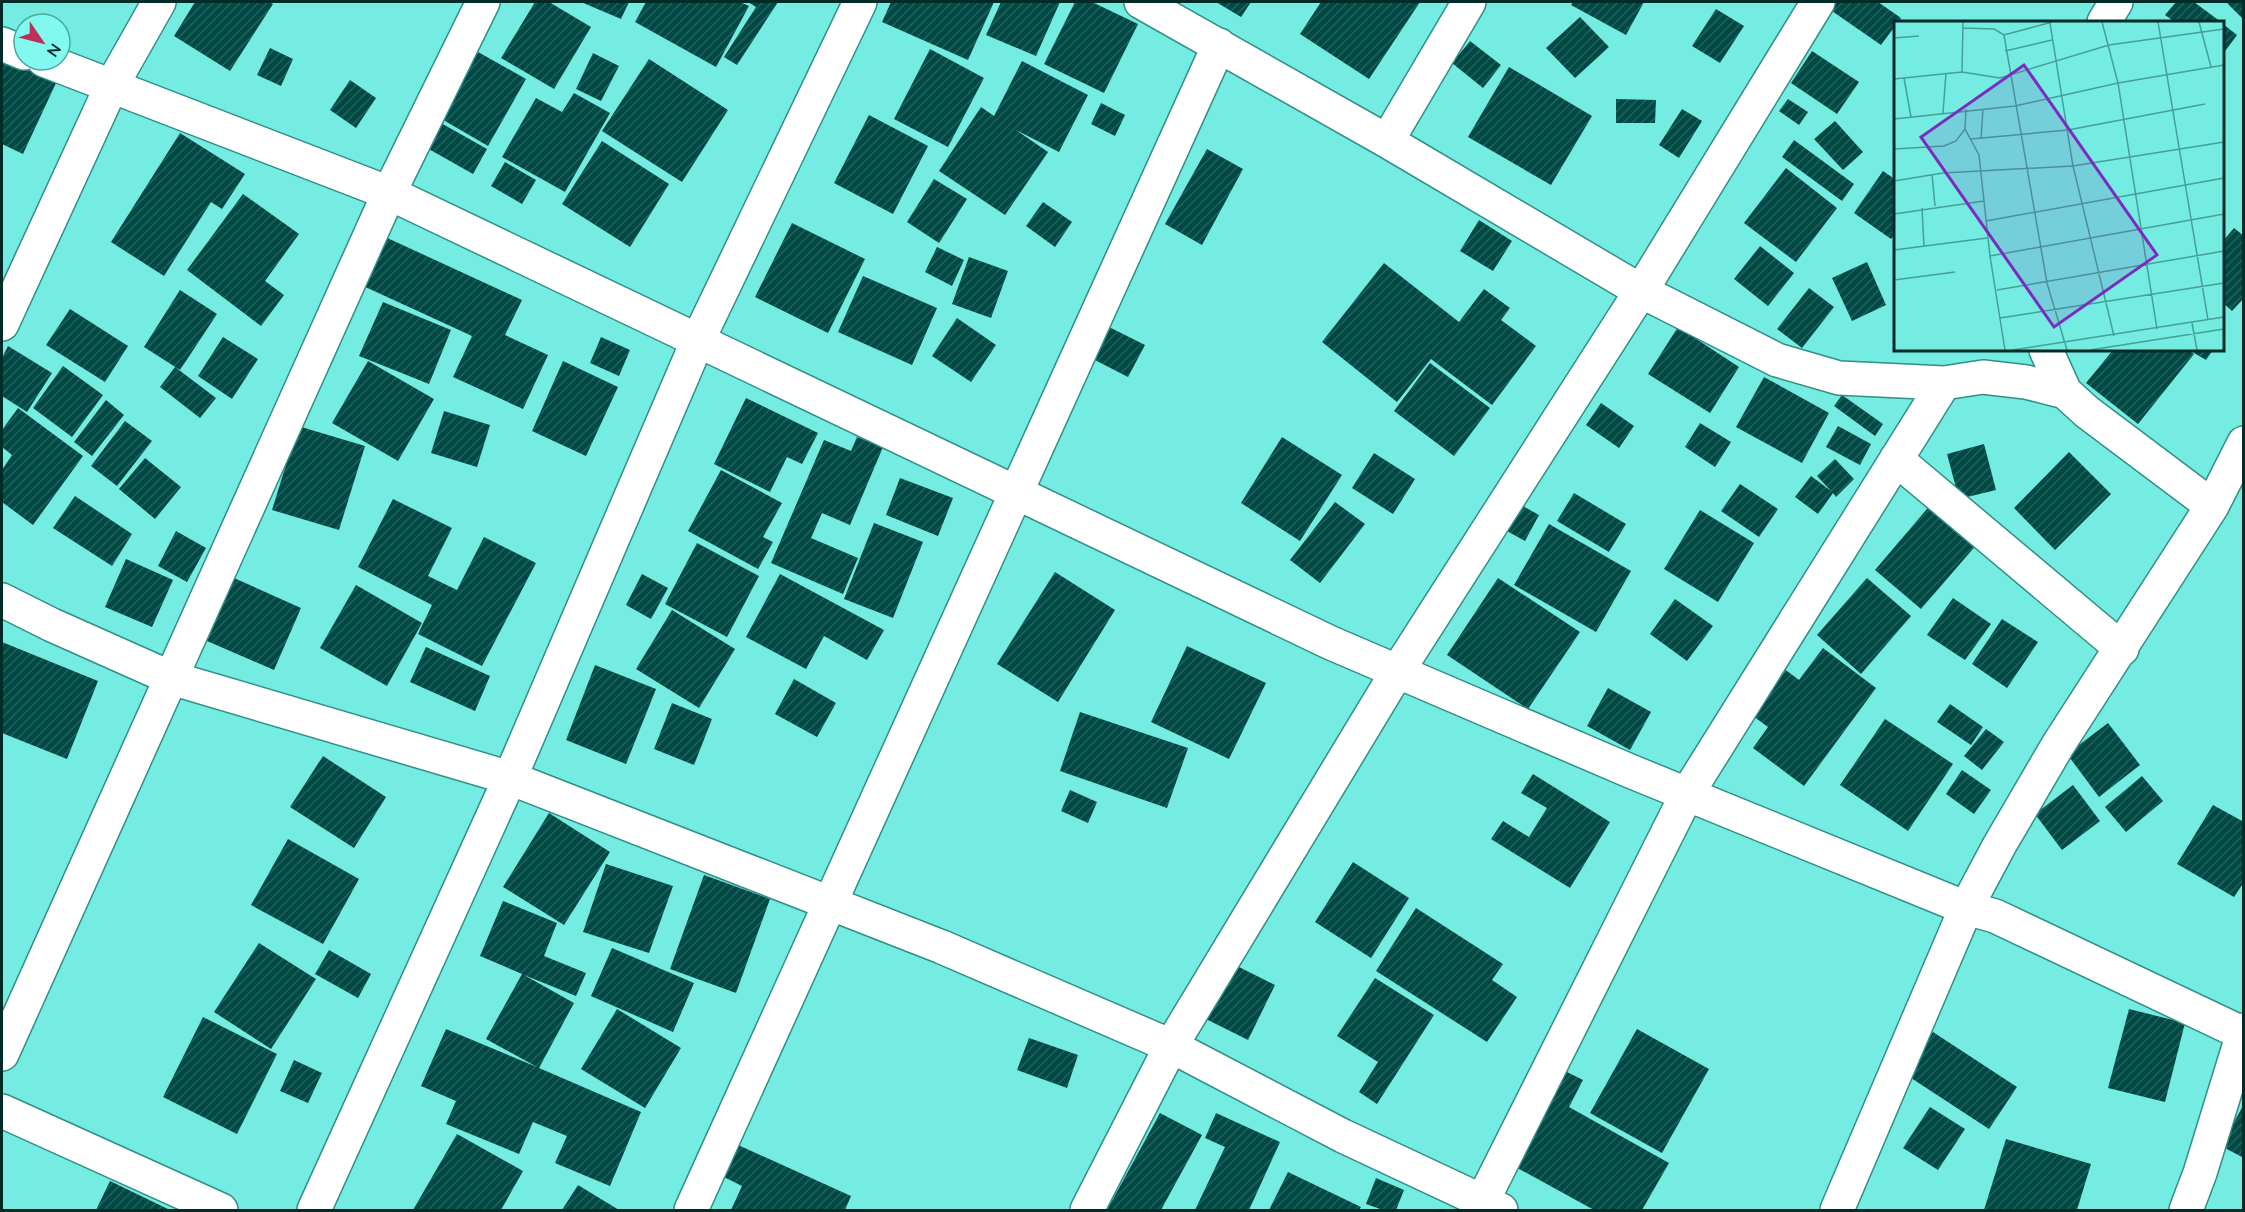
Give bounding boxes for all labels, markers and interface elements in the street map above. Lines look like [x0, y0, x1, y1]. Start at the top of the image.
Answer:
north arrow [12, 12, 72, 72]
inset map [1894, 21, 2224, 351]
text: N [43, 40, 66, 61]

